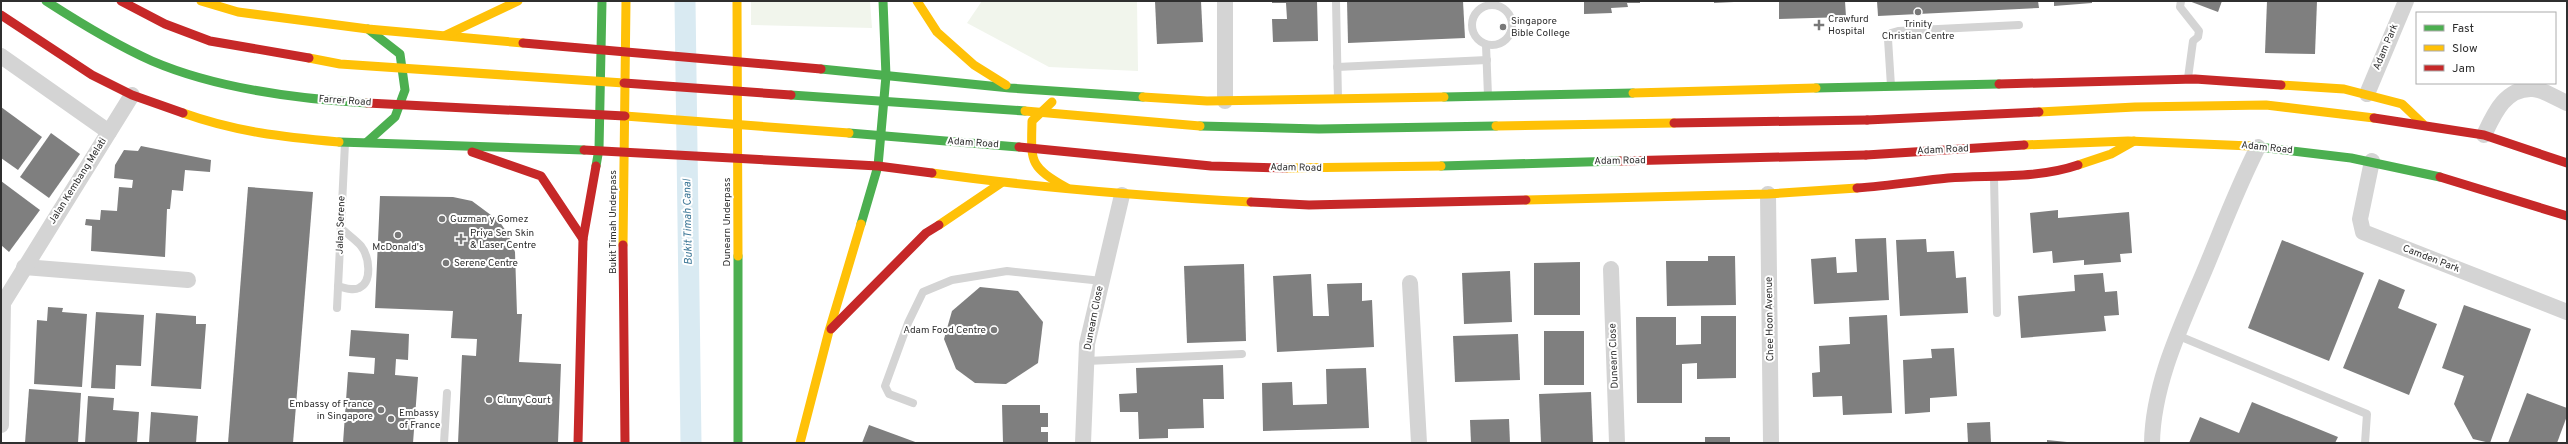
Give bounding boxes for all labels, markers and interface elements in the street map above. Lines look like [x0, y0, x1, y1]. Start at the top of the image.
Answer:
marker: Trinity Christian Centre [1913, 7, 1923, 17]
legend [2416, 12, 2556, 84]
place label: Crawfurd Hospital [1828, 13, 1869, 38]
place label: Singapore Bible College [1511, 15, 1570, 40]
place label: Trinity Christian Centre [1882, 18, 1954, 43]
marker: Crawfurd Hospital [1813, 19, 1825, 31]
text: Fast [2452, 21, 2474, 37]
marker: Singapore Bible College [1498, 22, 1508, 32]
street label: Adam Park [2370, 22, 2402, 72]
text: Slow [2452, 41, 2478, 57]
text: Jam [2452, 61, 2475, 77]
street label: Farrer Road [318, 93, 372, 109]
street label: Jalan Kembang Melati [46, 135, 110, 227]
street label: Adam Road [947, 135, 999, 151]
street label: Adam Road [2241, 139, 2293, 157]
street label: Adam Road [1917, 142, 1969, 158]
street label: Adam Road [1594, 154, 1646, 168]
street label: Adam Road [1270, 161, 1322, 175]
street label: Bukit Timah Underpass [607, 170, 620, 274]
street label: Dunearn Underpass [721, 177, 734, 266]
water label: Bukit Timah Canal [680, 178, 696, 265]
street label: Jalan Serene [333, 196, 349, 254]
place label: Guzman y Gomez [450, 213, 528, 226]
marker: Guzman y Gomez [437, 214, 447, 224]
place label: Priya Sen Skin & Laser Centre [470, 227, 536, 252]
marker: McDonald's [393, 230, 403, 240]
marker: Priya Sen Skin & Laser Centre [455, 233, 467, 245]
place label: McDonald's [372, 241, 424, 254]
street label: Camden Park [2401, 242, 2461, 276]
place label: Serene Centre [454, 257, 518, 270]
marker: Serene Centre [441, 258, 451, 268]
street label: Chee Hoon Avenue [1763, 276, 1777, 362]
street label: Dunearn Close [1081, 285, 1107, 351]
street label: Dunearn Close [1606, 323, 1622, 389]
place label: Adam Food Centre [903, 324, 986, 337]
marker: Adam Food Centre [989, 325, 999, 335]
place label: Cluny Court [497, 394, 551, 407]
marker: Cluny Court [484, 395, 494, 405]
place label: Embassy of France in Singapore [289, 398, 373, 423]
marker: Embassy of France in Singapore [376, 405, 386, 415]
place label: Embassy of France [399, 407, 440, 432]
marker: Embassy of France [386, 414, 396, 424]

